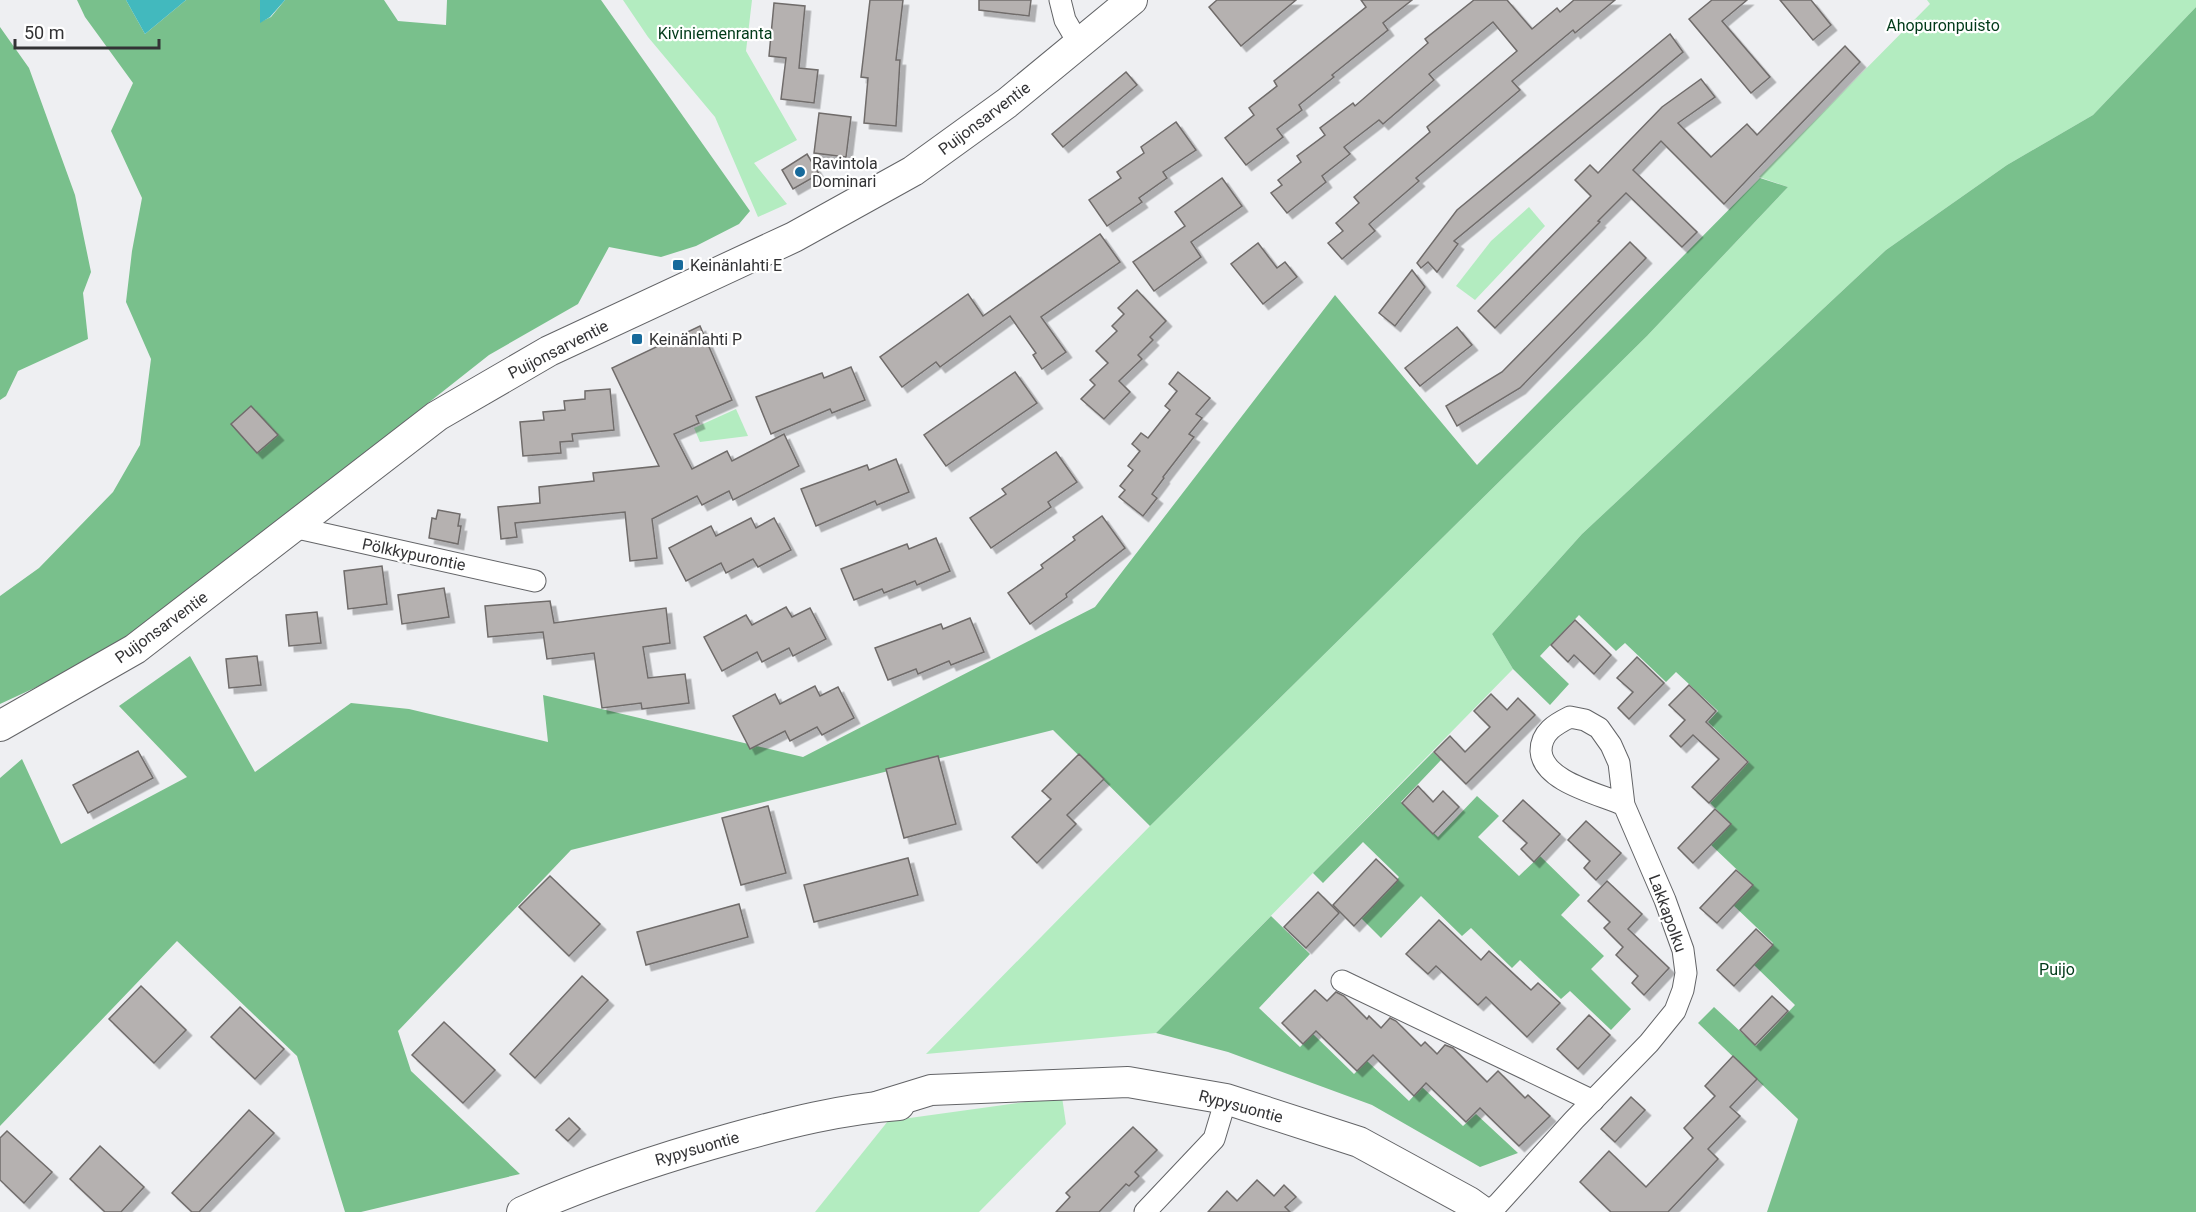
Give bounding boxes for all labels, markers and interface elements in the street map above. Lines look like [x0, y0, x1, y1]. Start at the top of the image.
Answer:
scale bar [15, 12, 159, 50]
park label: Ahopuronpuisto [1886, 16, 2000, 35]
text: 50 m [24, 22, 64, 43]
park label: Kiviniemenranta [658, 24, 772, 43]
street label: Puijonsarventie [935, 78, 1034, 159]
place label: Ravintola Dominari [812, 154, 878, 191]
marker: Ravintola Dominari [793, 165, 807, 179]
place label: Keinänlahti E [690, 256, 782, 275]
marker: Keinänlahti E [671, 258, 685, 272]
street label: Puijonsarventie [505, 316, 611, 383]
place label: Keinänlahti P [649, 330, 742, 349]
marker: Keinänlahti P [630, 332, 644, 346]
street label: Pölkkypurontie [360, 534, 467, 575]
street label: Puijonsarventie [111, 587, 211, 667]
street label: Lakkapolku [1645, 872, 1690, 955]
park label: Puijo [2039, 960, 2075, 979]
street label: Rypysuontie [1197, 1086, 1285, 1127]
street label: Rypysuontie [653, 1127, 741, 1170]

